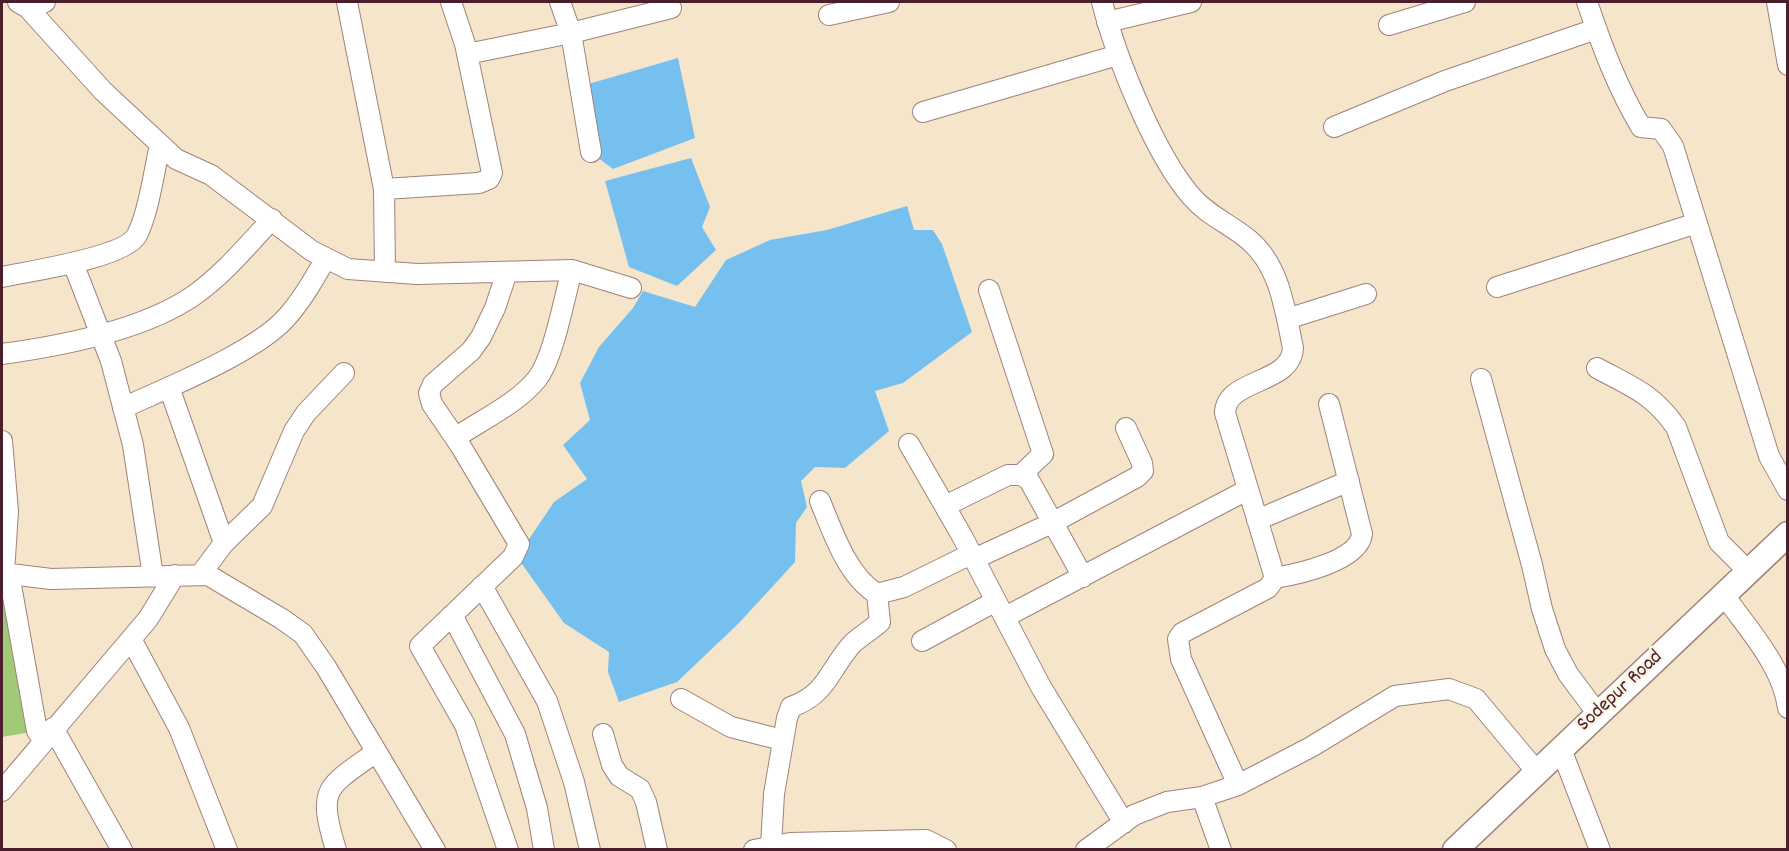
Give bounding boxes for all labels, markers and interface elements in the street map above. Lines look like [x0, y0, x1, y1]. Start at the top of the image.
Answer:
street label: Sodepur Road [1573, 646, 1669, 738]

